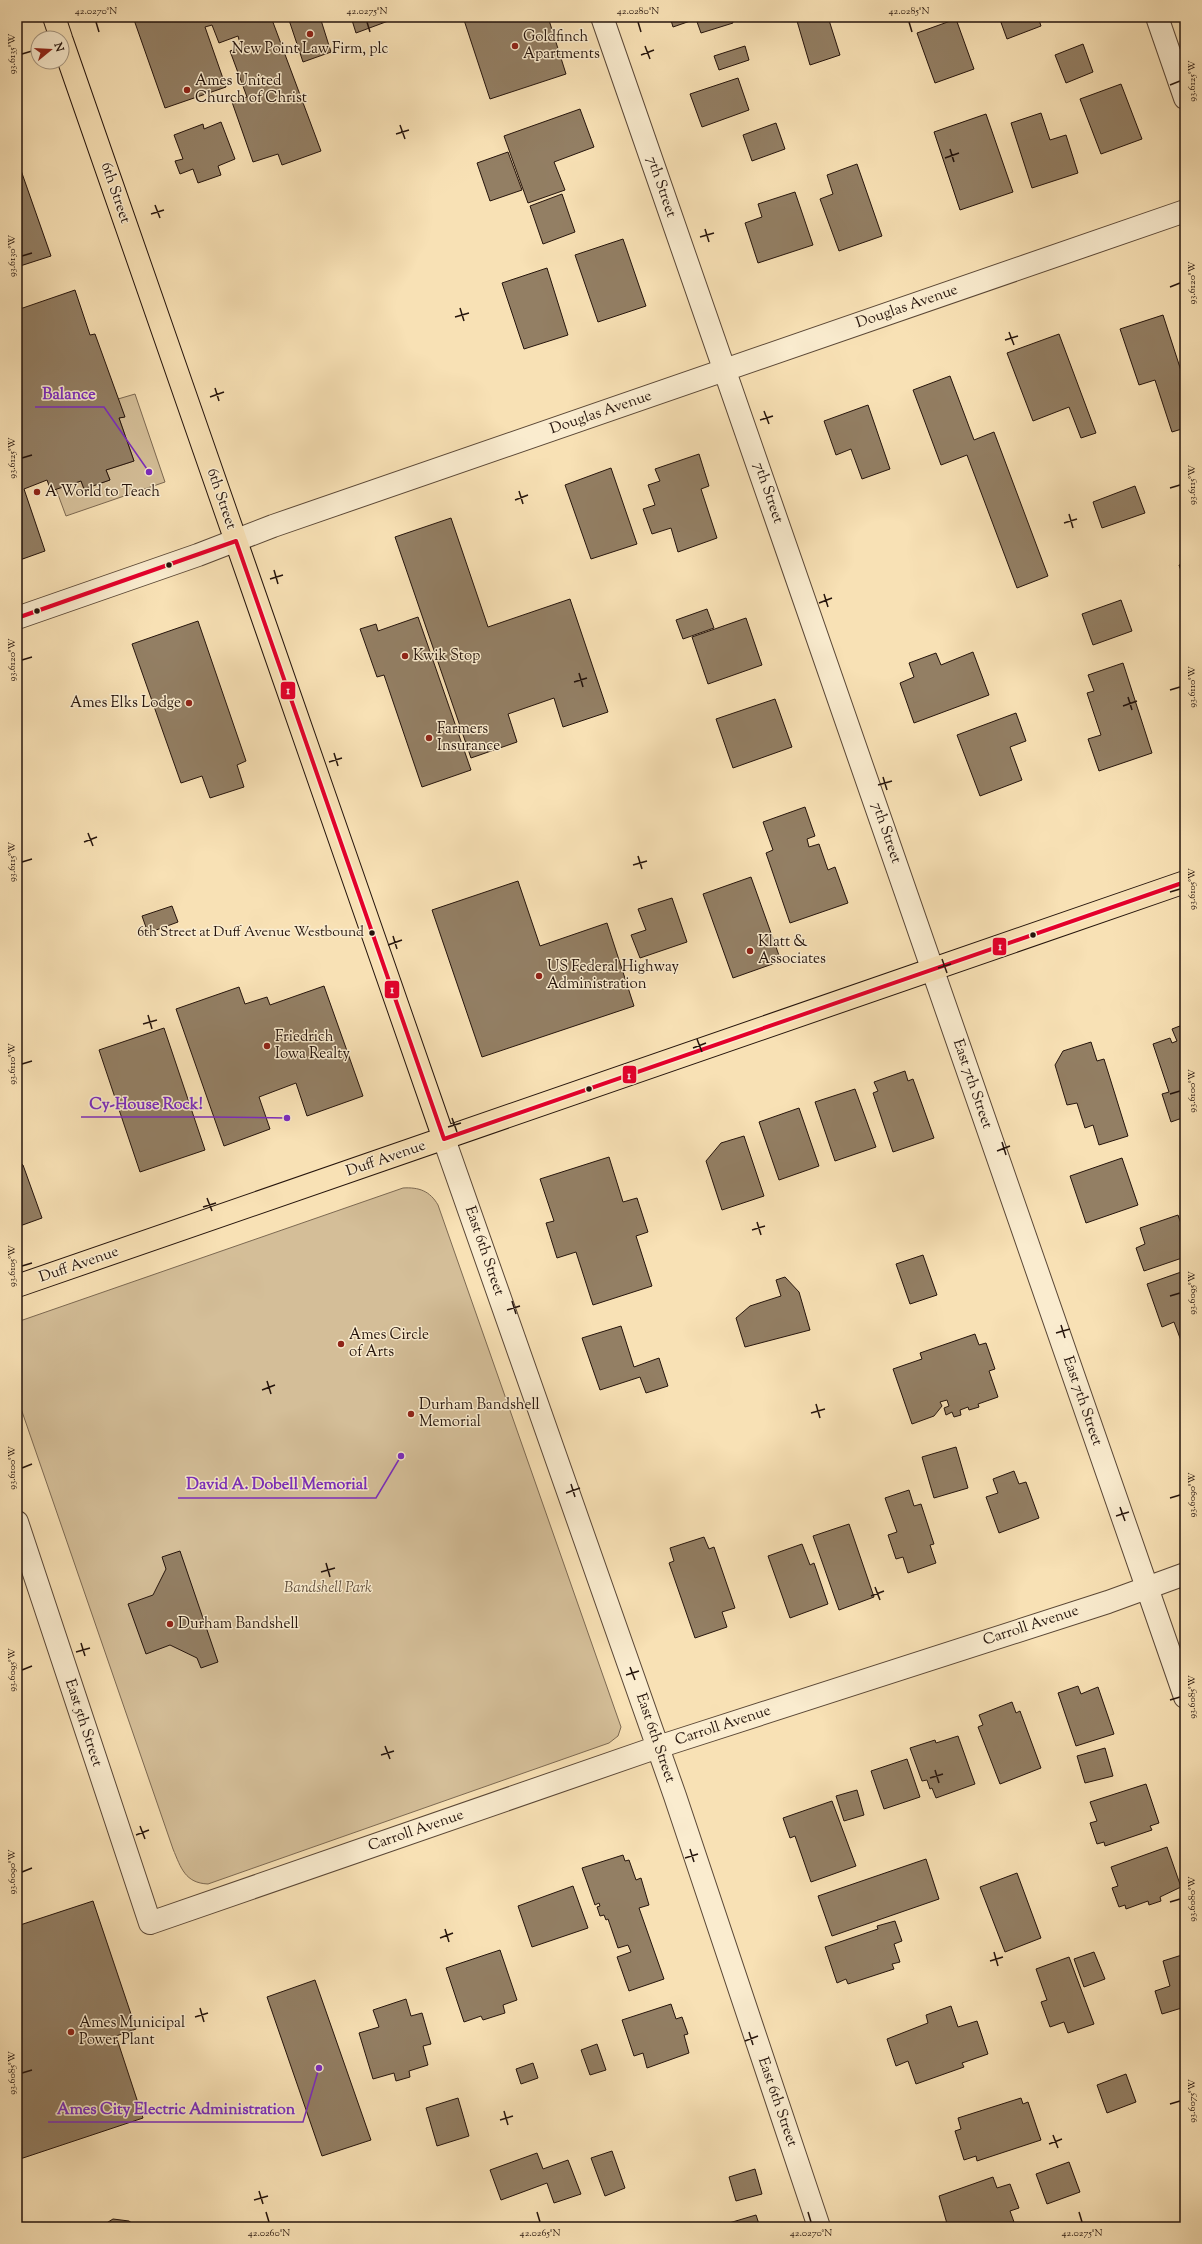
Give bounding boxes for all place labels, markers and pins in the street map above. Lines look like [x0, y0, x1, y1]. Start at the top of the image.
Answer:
place label: Goldfinch Apartments [523, 27, 600, 65]
marker: New Point Law Firm, plc [305, 29, 315, 39]
place label: New Point Law Firm, plc [232, 39, 389, 60]
marker: Goldfinch Apartments [510, 41, 520, 51]
place label: Ames United Church of Christ [195, 71, 307, 109]
marker: Ames United Church of Christ [182, 85, 192, 95]
callout: Balance [35, 379, 104, 407]
place label: A World to Teach [45, 482, 160, 503]
marker: A World to Teach [32, 487, 42, 497]
unlabelled marker [164, 560, 174, 570]
unlabelled marker [32, 606, 42, 616]
place label: Kwik Stop [413, 646, 480, 667]
marker: Kwik Stop [400, 651, 410, 661]
place label: Ames Elks Lodge [70, 693, 181, 714]
marker: Ames Elks Lodge [184, 698, 194, 708]
place label: Farmers Insurance [437, 719, 500, 757]
marker: Farmers Insurance [424, 733, 434, 743]
place label: 6th Street at Duff Avenue Westbound [137, 923, 364, 943]
marker: 6th Street at Duff Avenue Westbound [367, 928, 377, 938]
unlabelled marker [1028, 930, 1038, 940]
place label: Klatt & Associates [758, 932, 826, 970]
marker: Klatt & Associates [745, 946, 755, 956]
place label: US Federal Highway Administration [547, 957, 680, 995]
marker: US Federal Highway Administration [534, 971, 544, 981]
place label: Friedrich Iowa Realty [275, 1027, 350, 1065]
marker: Friedrich Iowa Realty [262, 1041, 272, 1051]
unlabelled marker [584, 1084, 594, 1094]
callout: Cy-House Rock! [81, 1089, 211, 1117]
place label: Ames Circle of Arts [349, 1325, 429, 1363]
marker: Ames Circle of Arts [336, 1339, 346, 1349]
place label: Durham Bandshell Memorial [419, 1395, 540, 1433]
marker: Durham Bandshell Memorial [406, 1409, 416, 1419]
callout: David A. Dobell Memorial [178, 1470, 376, 1498]
place label: Durham Bandshell [178, 1614, 299, 1635]
marker: Durham Bandshell [165, 1619, 175, 1629]
place label: Ames Municipal Power Plant [79, 2013, 185, 2051]
marker: Ames Municipal Power Plant [66, 2027, 76, 2037]
callout: Ames City Electric Administration [48, 2094, 303, 2122]

